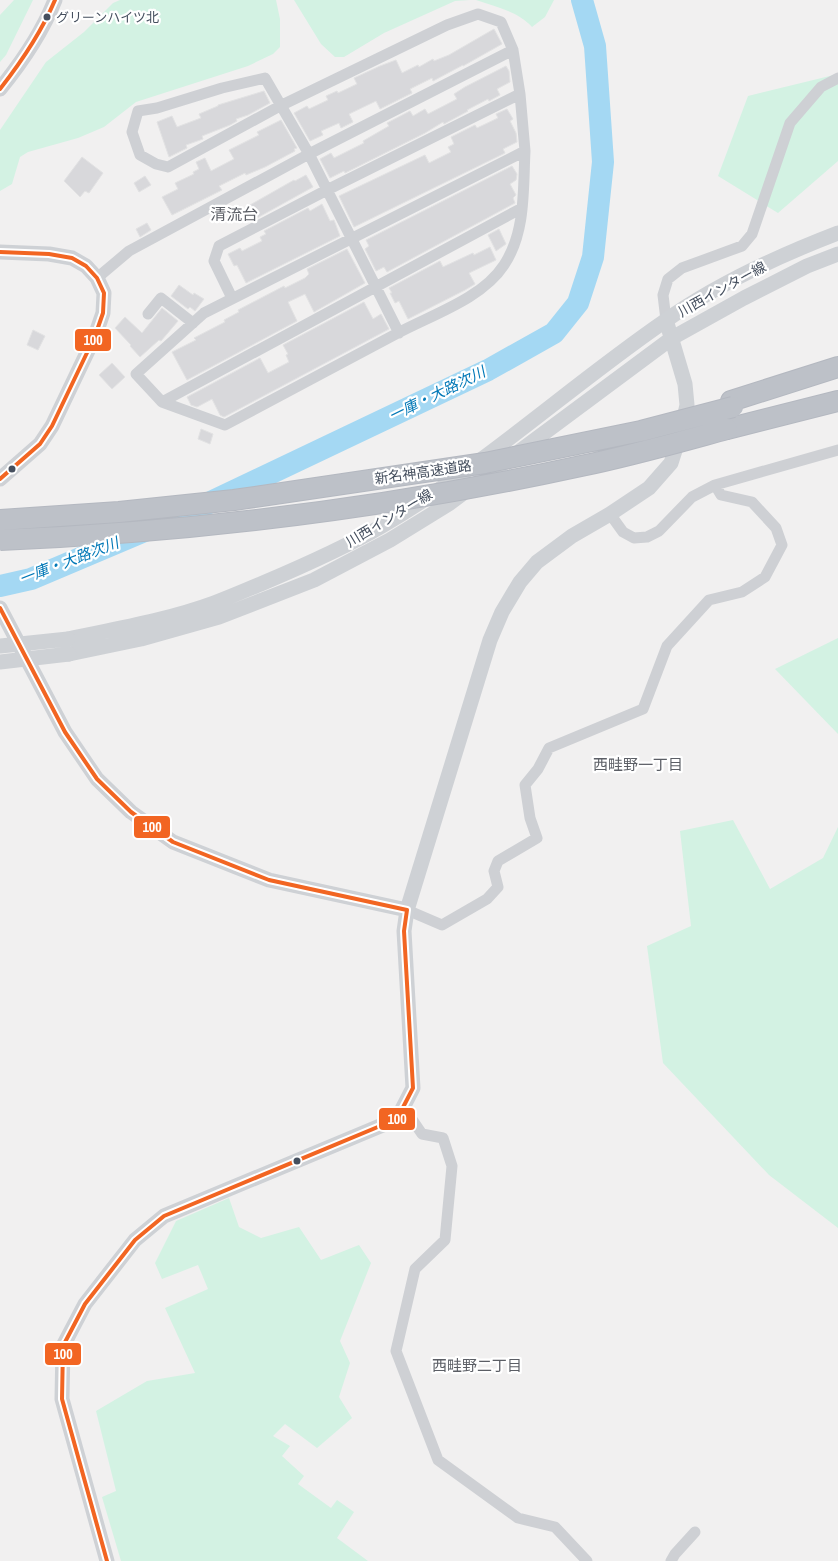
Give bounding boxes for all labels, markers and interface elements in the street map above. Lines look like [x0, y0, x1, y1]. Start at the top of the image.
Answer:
place label: グリーンハイツ北 [56, 9, 159, 26]
marker: グリーンハイツ北 [42, 12, 52, 22]
district label: 清流台 [210, 203, 258, 225]
street label: 川西インター線 [675, 257, 769, 321]
line badge: 100 [74, 328, 112, 352]
text: 100 [83, 331, 103, 349]
water label: 一庫・大路次川 [385, 360, 490, 426]
street label: 新名神高速道路 [373, 456, 473, 488]
unlabelled marker [7, 464, 17, 474]
street label: 川西インター線 [342, 485, 436, 551]
water label: 一庫・大路次川 [16, 531, 123, 589]
district label: 西畦野一丁目 [593, 754, 683, 775]
line badge: 100 [133, 815, 171, 839]
text: 100 [142, 818, 162, 836]
line badge: 100 [378, 1107, 416, 1131]
text: 100 [387, 1110, 407, 1128]
unlabelled marker [292, 1156, 302, 1166]
line badge: 100 [44, 1342, 82, 1366]
text: 100 [53, 1345, 73, 1363]
district label: 西畦野二丁目 [432, 1355, 522, 1376]

